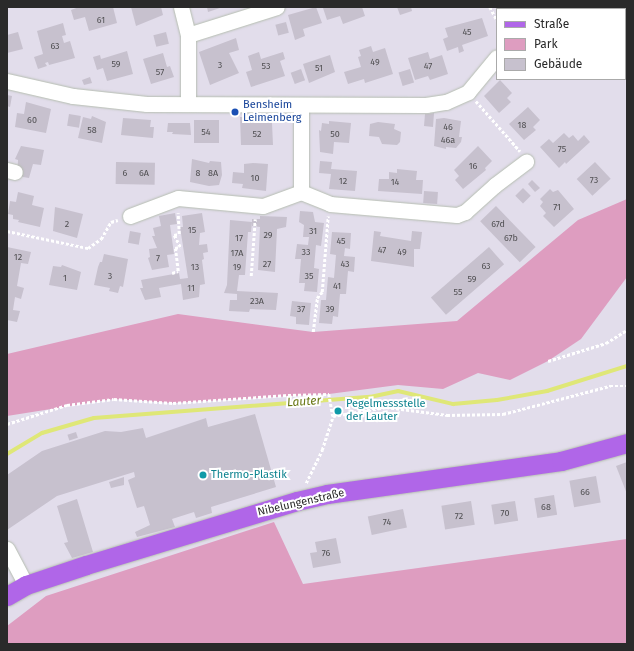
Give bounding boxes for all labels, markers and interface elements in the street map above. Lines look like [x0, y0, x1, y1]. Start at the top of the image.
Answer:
legend [496, 8, 626, 80]
house number: 61 [97, 15, 105, 25]
text: Straße [534, 17, 569, 31]
house number: 45 [462, 27, 472, 37]
text: Park [534, 37, 558, 51]
house number: 63 [50, 41, 60, 51]
house number: 49 [370, 57, 380, 67]
text: Gebäude [534, 57, 582, 71]
house number: 59 [111, 59, 121, 69]
house number: 3 [218, 60, 222, 70]
house number: 53 [262, 61, 270, 71]
house number: 47 [424, 61, 432, 71]
house number: 51 [315, 63, 323, 73]
house number: 57 [156, 67, 164, 77]
place label: Bensheim Leimenberg [243, 99, 301, 125]
marker: Bensheim Leimenberg [230, 107, 240, 117]
house number: 60 [27, 115, 37, 125]
house number: 18 [518, 120, 526, 130]
house number: 46 [443, 122, 453, 132]
house number: 58 [87, 125, 97, 135]
house number: 54 [201, 127, 211, 137]
house number: 52 [253, 129, 261, 139]
house number: 50 [330, 129, 340, 139]
house number: 46a [441, 135, 455, 145]
house number: 75 [558, 144, 566, 154]
house number: 16 [469, 161, 477, 171]
house number: 6 [123, 168, 127, 178]
house number: 6A [139, 168, 149, 178]
house number: 8 [196, 168, 200, 178]
house number: 8A [208, 168, 218, 178]
house number: 10 [251, 173, 259, 183]
house number: 73 [590, 175, 598, 185]
house number: 12 [339, 176, 347, 186]
house number: 14 [391, 177, 399, 187]
house number: 71 [553, 202, 561, 212]
house number: 2 [65, 219, 69, 229]
house number: 67d [491, 219, 505, 229]
house number: 15 [188, 225, 196, 235]
house number: 31 [309, 226, 317, 236]
house number: 29 [263, 230, 273, 240]
house number: 17 [235, 233, 243, 243]
house number: 67b [504, 233, 518, 243]
house number: 45 [336, 236, 346, 246]
house number: 47 [378, 245, 386, 255]
house number: 33 [302, 247, 310, 257]
house number: 49 [397, 247, 407, 257]
house number: 17A [231, 248, 243, 258]
house number: 12 [14, 252, 22, 262]
house number: 7 [156, 253, 160, 263]
house number: 27 [263, 259, 271, 269]
house number: 43 [340, 259, 350, 269]
house number: 63 [481, 261, 491, 271]
house number: 13 [191, 262, 199, 272]
house number: 19 [233, 262, 241, 272]
house number: 3 [108, 271, 112, 281]
house number: 35 [305, 271, 313, 281]
house number: 1 [63, 273, 67, 283]
house number: 59 [467, 274, 477, 284]
house number: 41 [333, 281, 341, 291]
house number: 11 [187, 283, 195, 293]
house number: 55 [454, 287, 462, 297]
house number: 23A [250, 296, 264, 306]
house number: 37 [297, 304, 305, 314]
house number: 39 [325, 304, 335, 314]
water label: Lauter [286, 394, 322, 410]
place label: Pegelmessstelle der Lauter [346, 398, 426, 424]
marker: Pegelmessstelle der Lauter [333, 406, 343, 416]
place label: Thermo-Plastik [211, 468, 287, 482]
marker: Thermo-Plastik [198, 470, 208, 480]
street label: Nibelungenstraße [256, 487, 346, 519]
house number: 66 [580, 487, 590, 497]
house number: 68 [541, 502, 551, 512]
house number: 70 [501, 508, 509, 518]
house number: 72 [455, 511, 463, 521]
house number: 74 [383, 517, 391, 527]
house number: 76 [322, 548, 330, 558]

